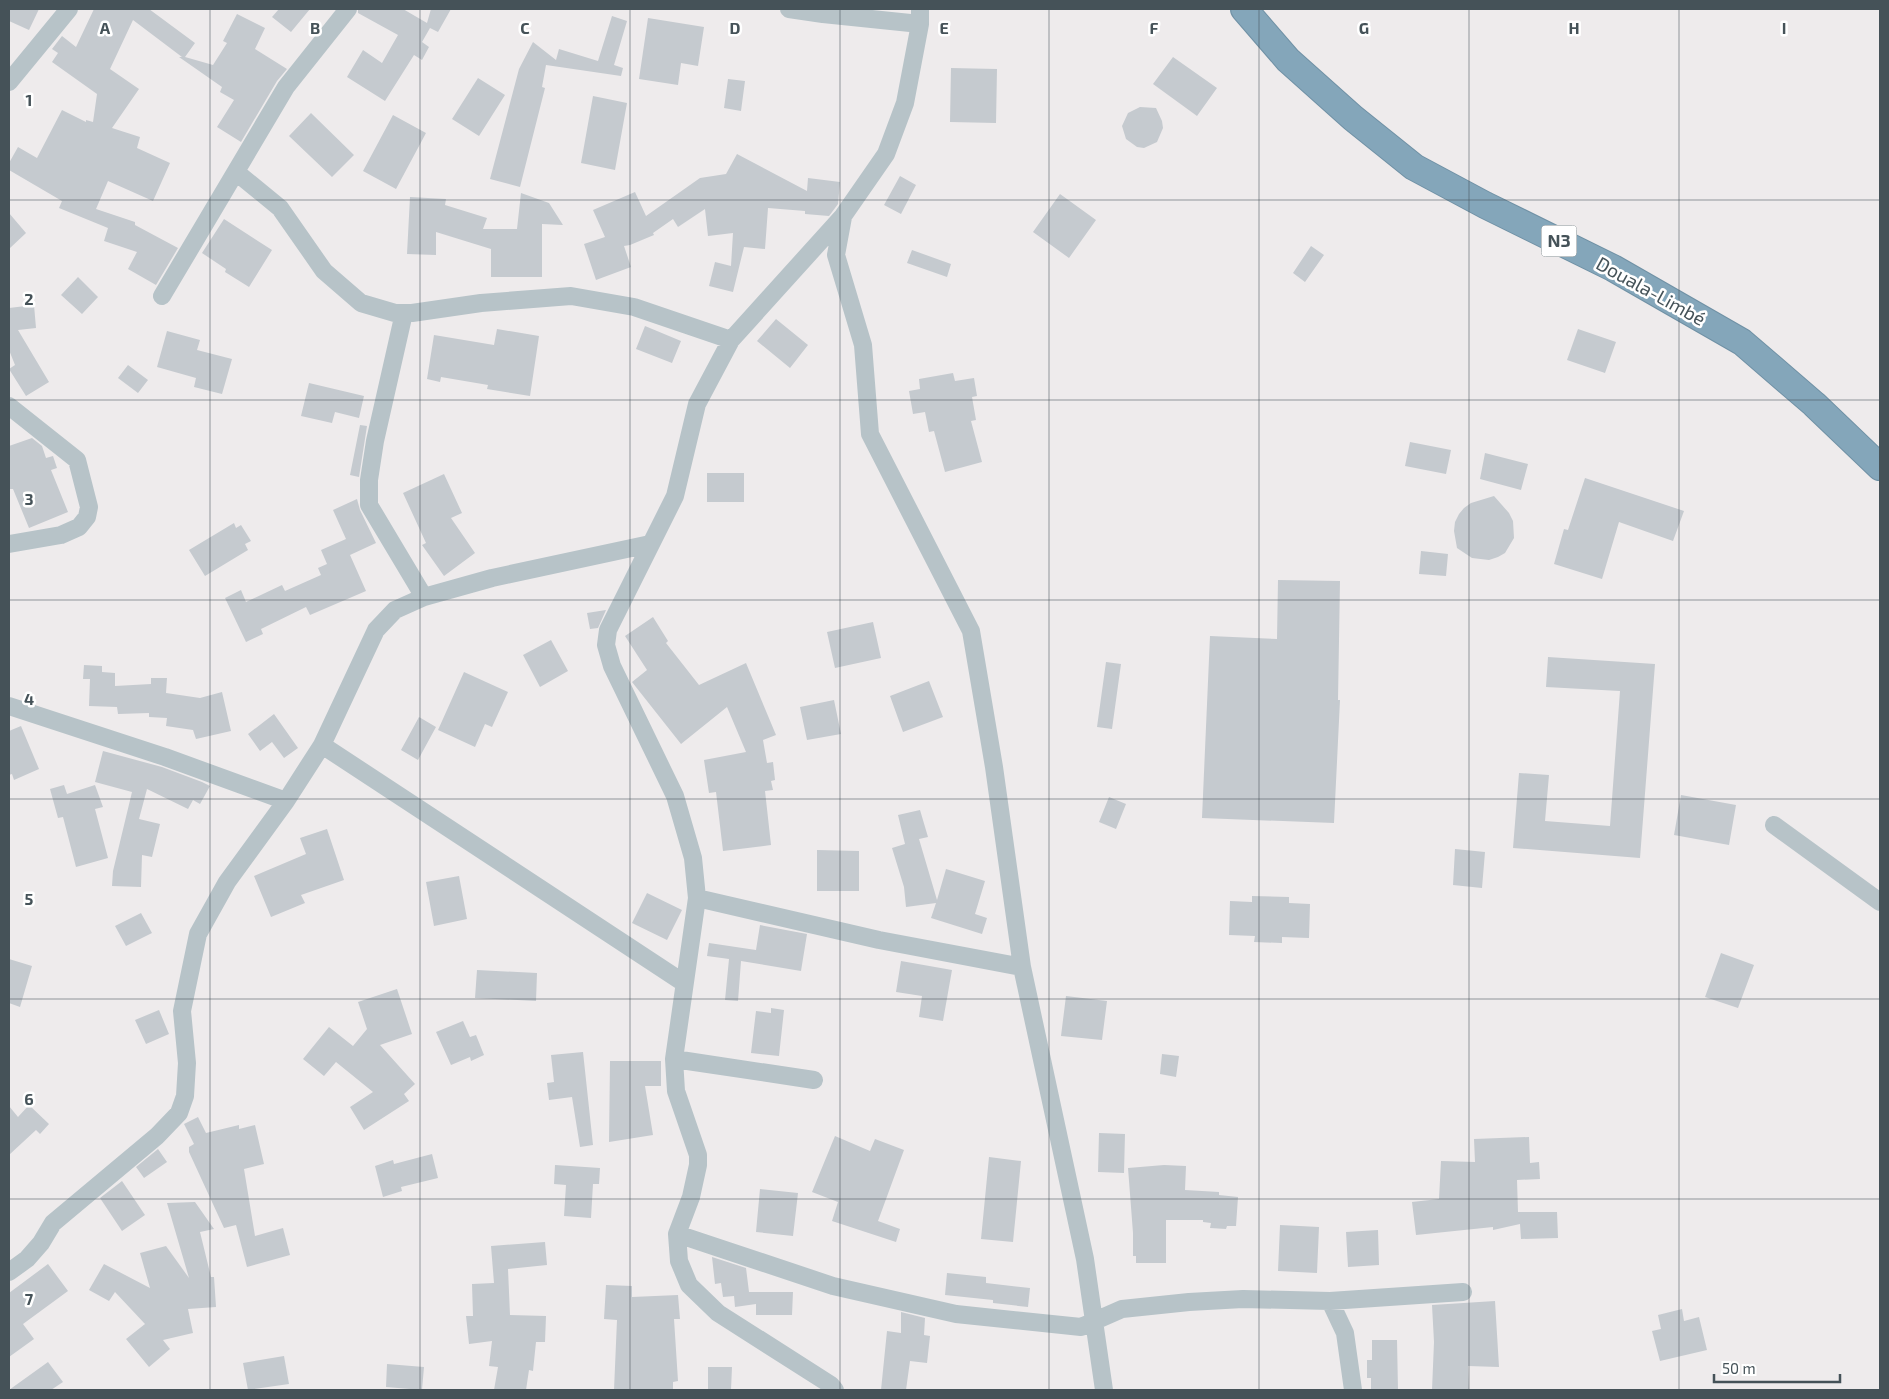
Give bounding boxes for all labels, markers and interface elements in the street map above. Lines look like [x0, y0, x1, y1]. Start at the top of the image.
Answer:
text: A [100, 18, 111, 37]
text: B [310, 18, 320, 37]
text: C [520, 18, 530, 37]
text: D [730, 18, 741, 37]
text: E [939, 18, 949, 37]
text: F [1150, 18, 1159, 37]
text: G [1359, 18, 1369, 37]
text: H [1568, 18, 1580, 37]
text: I [1782, 18, 1786, 37]
text: 1 [26, 90, 32, 109]
road number: N3 [1542, 226, 1576, 256]
street label: Douala-Limbé [1593, 251, 1710, 330]
text: 2 [24, 289, 34, 308]
text: 3 [24, 489, 34, 508]
text: 4 [24, 689, 34, 708]
text: 5 [25, 889, 34, 908]
text: 6 [24, 1089, 34, 1108]
text: 7 [25, 1289, 34, 1308]
scale bar [1714, 1352, 1840, 1384]
text: 50 m [1722, 1359, 1756, 1377]

